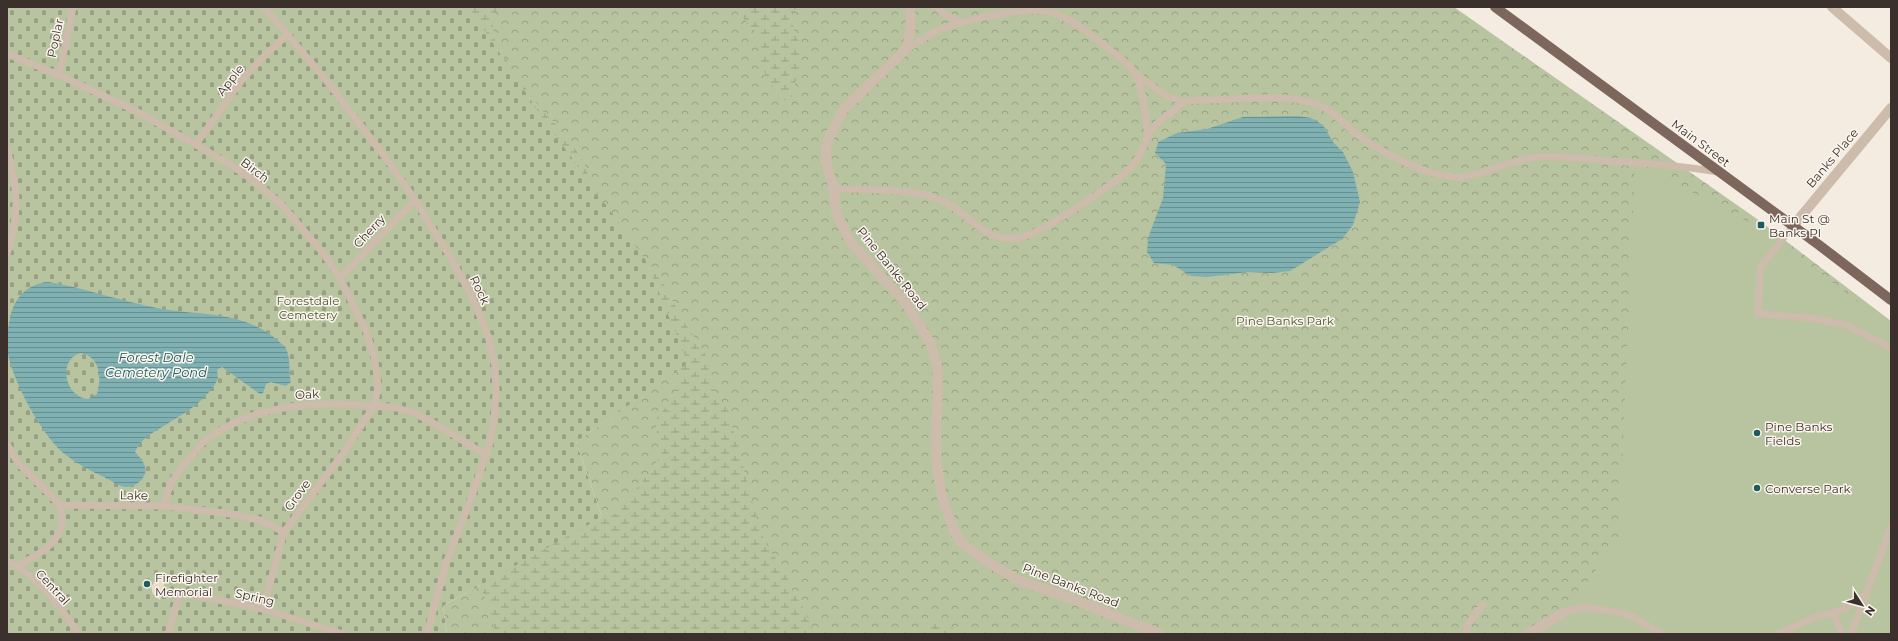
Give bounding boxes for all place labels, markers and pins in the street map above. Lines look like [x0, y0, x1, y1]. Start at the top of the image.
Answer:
place label: Main St @ Banks Pl [1769, 211, 1830, 240]
marker: Main St @ Banks Pl [1756, 220, 1766, 230]
place label: Pine Banks Fields [1765, 419, 1833, 448]
marker: Pine Banks Fields [1752, 428, 1762, 438]
place label: Converse Park [1765, 481, 1852, 496]
marker: Converse Park [1752, 483, 1762, 493]
place label: Firefighter Memorial [155, 570, 218, 599]
marker: Firefighter Memorial [142, 579, 152, 589]

